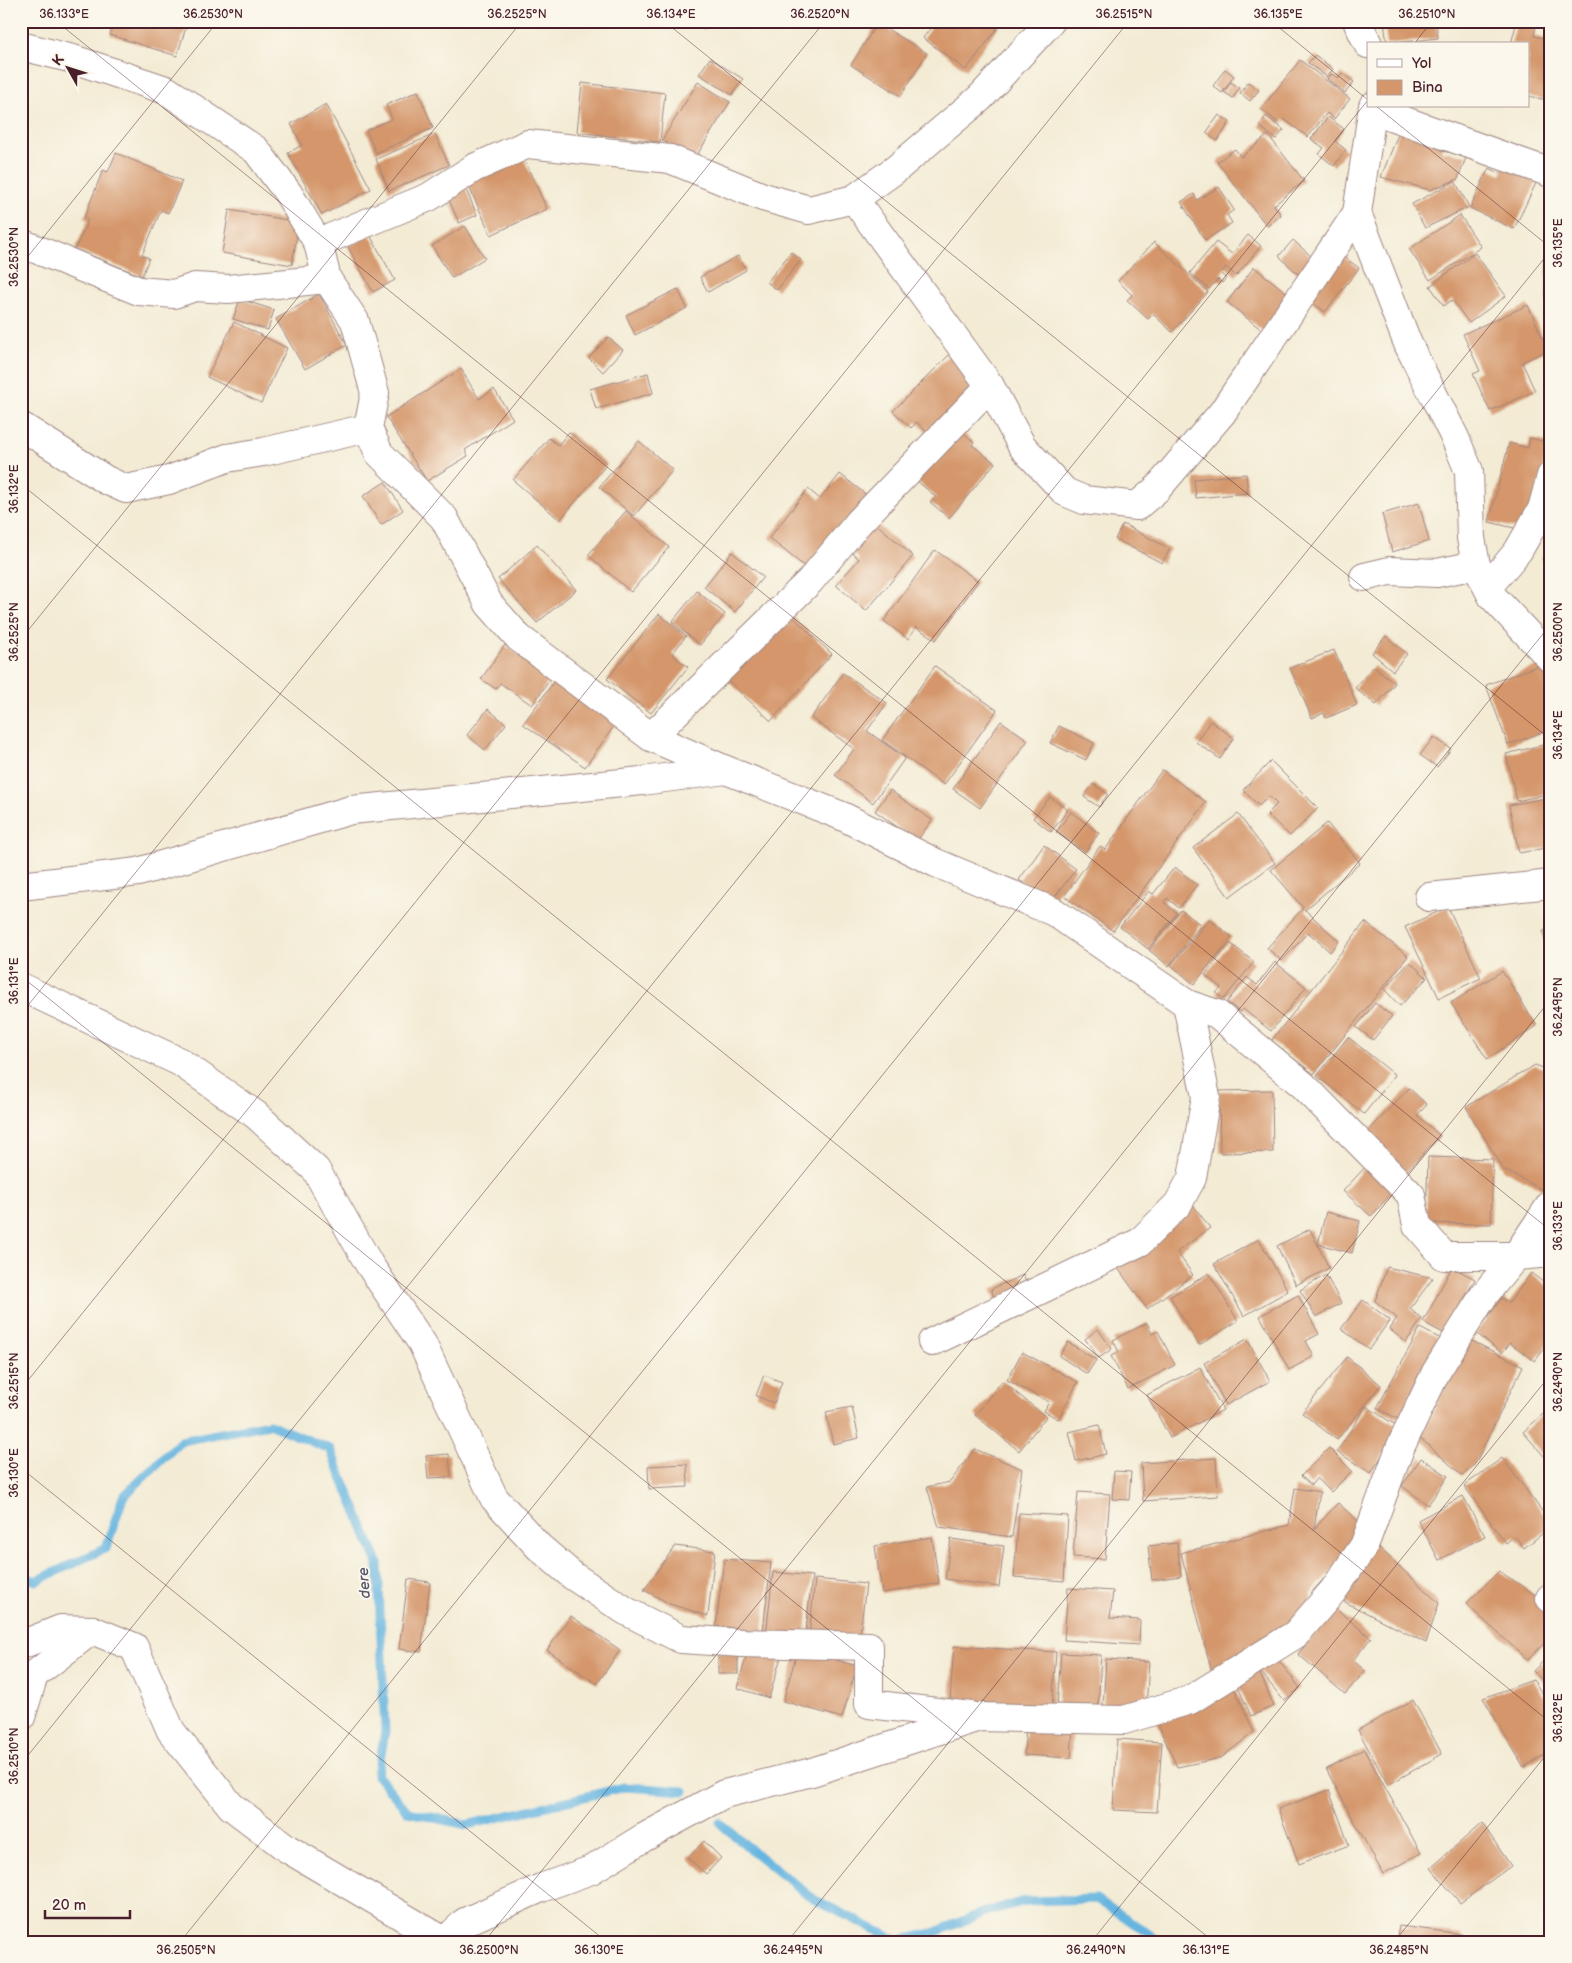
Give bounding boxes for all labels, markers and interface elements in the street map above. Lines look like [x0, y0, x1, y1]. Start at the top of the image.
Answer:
text: 36.133°E [39, 7, 89, 22]
text: 36.2530°N [183, 7, 243, 22]
text: 36.2525°N [487, 7, 547, 22]
text: 36.134°E [646, 7, 696, 22]
text: 36.2520°N [790, 7, 850, 22]
text: 36.2515°N [1096, 7, 1152, 22]
text: 36.135°E [1253, 7, 1303, 22]
text: 36.2510°N [1398, 7, 1456, 22]
north arrow [42, 42, 92, 92]
legend [1367, 42, 1530, 108]
text: K [49, 51, 68, 69]
text: Yol [1411, 54, 1431, 73]
text: Bina [1412, 78, 1443, 97]
text: 36.135°E [1551, 218, 1566, 268]
text: 36.2530°N [7, 227, 22, 287]
text: 36.132°E [7, 464, 22, 514]
text: 36.2525°N [7, 602, 22, 662]
text: 36.2500°N [1551, 602, 1566, 662]
text: 36.134°E [1551, 710, 1566, 760]
text: 36.131°E [7, 957, 22, 1005]
text: 36.2495°N [1551, 977, 1566, 1037]
text: 36.133°E [1551, 1201, 1566, 1251]
text: 36.2490°N [1551, 1352, 1566, 1412]
text: 36.2515°N [7, 1353, 22, 1409]
text: 36.130°E [7, 1448, 22, 1498]
water label: dere [354, 1566, 375, 1599]
text: 36.132°E [1551, 1693, 1566, 1743]
text: 36.2510°N [7, 1727, 22, 1785]
scale bar [45, 1888, 130, 1920]
text: 20 m [52, 1896, 86, 1915]
text: 36.2505°N [156, 1943, 216, 1958]
text: 36.2500°N [459, 1943, 519, 1958]
text: 36.130°E [574, 1943, 624, 1958]
text: 36.2495°N [763, 1943, 823, 1958]
text: 36.2490°N [1066, 1943, 1126, 1958]
text: 36.131°E [1182, 1943, 1230, 1958]
text: 36.2485°N [1369, 1943, 1429, 1958]

